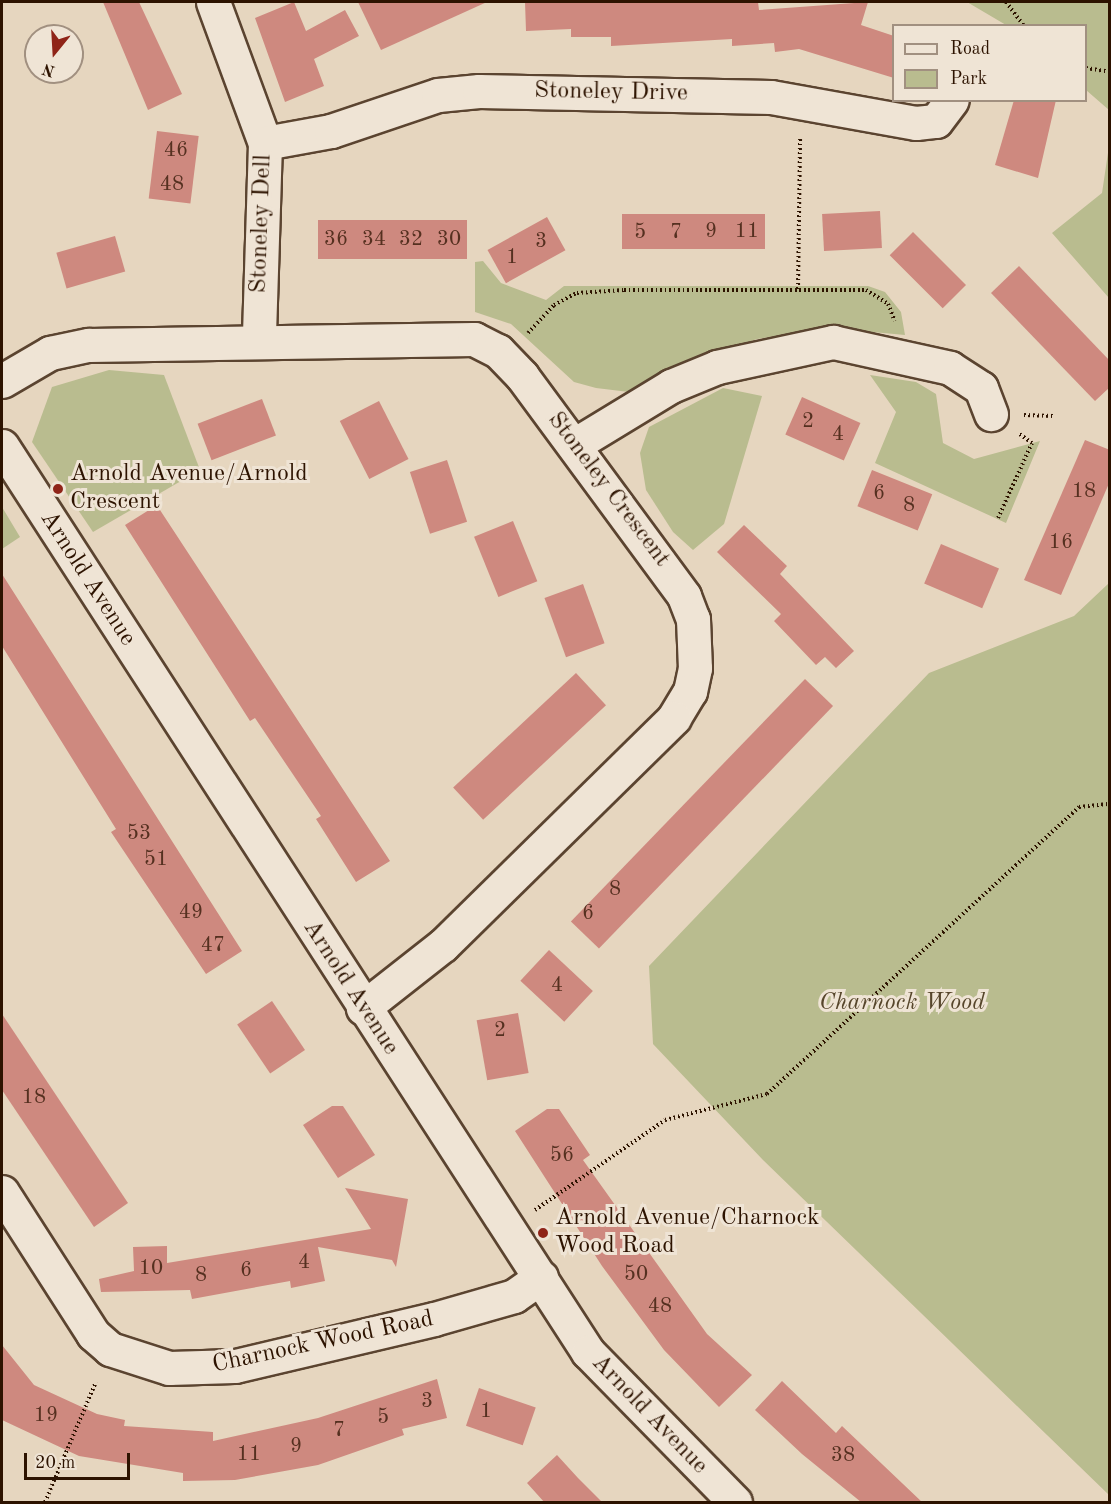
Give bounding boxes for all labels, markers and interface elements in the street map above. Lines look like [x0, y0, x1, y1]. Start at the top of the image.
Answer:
north arrow [24, 24, 84, 84]
legend [892, 24, 1087, 102]
text: Road [950, 40, 990, 58]
text: N [41, 60, 57, 79]
text: Park [950, 70, 987, 88]
street label: Stoneley Drive [534, 77, 688, 109]
house number: 46 [164, 138, 188, 164]
street label: Stoneley Dell [245, 154, 279, 294]
house number: 48 [160, 172, 184, 198]
house number: 9 [705, 219, 717, 245]
house number: 11 [735, 219, 759, 245]
house number: 5 [634, 220, 646, 246]
house number: 7 [670, 220, 682, 246]
house number: 36 [324, 227, 348, 253]
house number: 34 [362, 227, 386, 253]
house number: 32 [399, 227, 423, 253]
house number: 30 [437, 227, 461, 253]
house number: 3 [535, 229, 547, 255]
house number: 1 [506, 245, 518, 271]
street label: Stoneley Crescent [540, 407, 676, 573]
house number: 2 [802, 409, 814, 435]
house number: 4 [832, 422, 844, 448]
place label: Arnold Avenue/Arnold Crescent [70, 461, 308, 517]
house number: 18 [1072, 479, 1096, 505]
house number: 6 [873, 481, 885, 507]
marker: Arnold Avenue/Arnold Crescent [51, 482, 65, 496]
house number: 8 [903, 493, 915, 519]
street label: Arnold Avenue [33, 506, 141, 652]
house number: 16 [1049, 530, 1073, 556]
house number: 53 [127, 821, 151, 847]
house number: 51 [144, 847, 168, 873]
house number: 8 [609, 877, 621, 903]
house number: 49 [179, 900, 203, 926]
house number: 6 [582, 901, 594, 927]
street label: Arnold Avenue [296, 915, 404, 1061]
house number: 47 [201, 933, 225, 959]
house number: 4 [551, 973, 563, 999]
park label: Charnock Wood [819, 990, 985, 1018]
house number: 2 [494, 1018, 506, 1044]
house number: 18 [22, 1085, 46, 1111]
house number: 56 [550, 1143, 574, 1169]
place label: Arnold Avenue/Charnock Wood Road [555, 1205, 819, 1261]
marker: Arnold Avenue/Charnock Wood Road [536, 1226, 550, 1240]
house number: 4 [298, 1250, 310, 1276]
house number: 10 [139, 1256, 163, 1282]
house number: 6 [240, 1258, 252, 1284]
house number: 50 [624, 1262, 648, 1288]
house number: 8 [195, 1263, 207, 1289]
house number: 48 [648, 1294, 672, 1320]
street label: Charnock Wood Road [210, 1306, 436, 1380]
street label: Arnold Avenue [585, 1349, 713, 1481]
house number: 3 [421, 1389, 433, 1415]
house number: 1 [480, 1399, 492, 1425]
house number: 19 [34, 1403, 58, 1429]
house number: 5 [377, 1405, 389, 1431]
house number: 7 [333, 1418, 345, 1444]
house number: 9 [290, 1434, 302, 1460]
scale bar [27, 1441, 134, 1479]
house number: 11 [237, 1442, 261, 1468]
house number: 38 [831, 1443, 855, 1469]
text: 20 m [35, 1454, 75, 1472]

